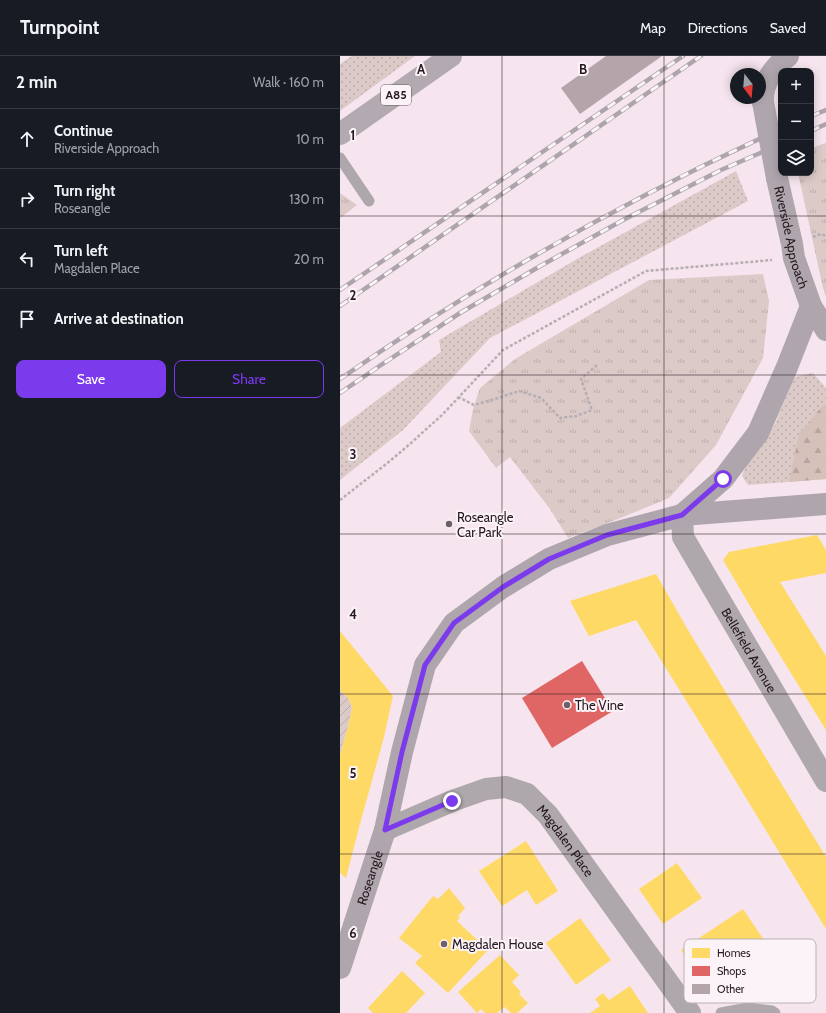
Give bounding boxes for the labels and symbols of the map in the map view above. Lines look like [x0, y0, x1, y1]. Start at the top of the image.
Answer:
text: A [417, 61, 426, 77]
text: B [579, 61, 587, 77]
north arrow [730, 68, 766, 104]
road number: A85 [381, 85, 411, 105]
text: 1 [351, 127, 355, 143]
street label: Riverside Approach [771, 184, 812, 291]
text: 2 [350, 287, 357, 303]
text: 3 [349, 446, 357, 462]
route start [714, 470, 732, 488]
place label: Roseangle Car Park [457, 509, 514, 540]
marker: Roseangle Car Park [444, 519, 454, 529]
street label: Bellefield Avenue [718, 605, 780, 695]
text: 4 [349, 606, 357, 622]
place label: The Vine [575, 697, 624, 713]
marker: The Vine [562, 700, 572, 710]
text: 5 [350, 765, 357, 781]
route end [443, 792, 461, 810]
street label: Magdalen Place [534, 801, 598, 880]
street label: Roseangle [353, 848, 386, 907]
text: 6 [349, 925, 357, 941]
place label: Magdalen House [452, 936, 544, 952]
marker: Magdalen House [439, 939, 449, 949]
legend [684, 939, 816, 1003]
text: Homes [717, 946, 751, 960]
text: Shops [717, 964, 746, 978]
text: Other [717, 982, 745, 996]

